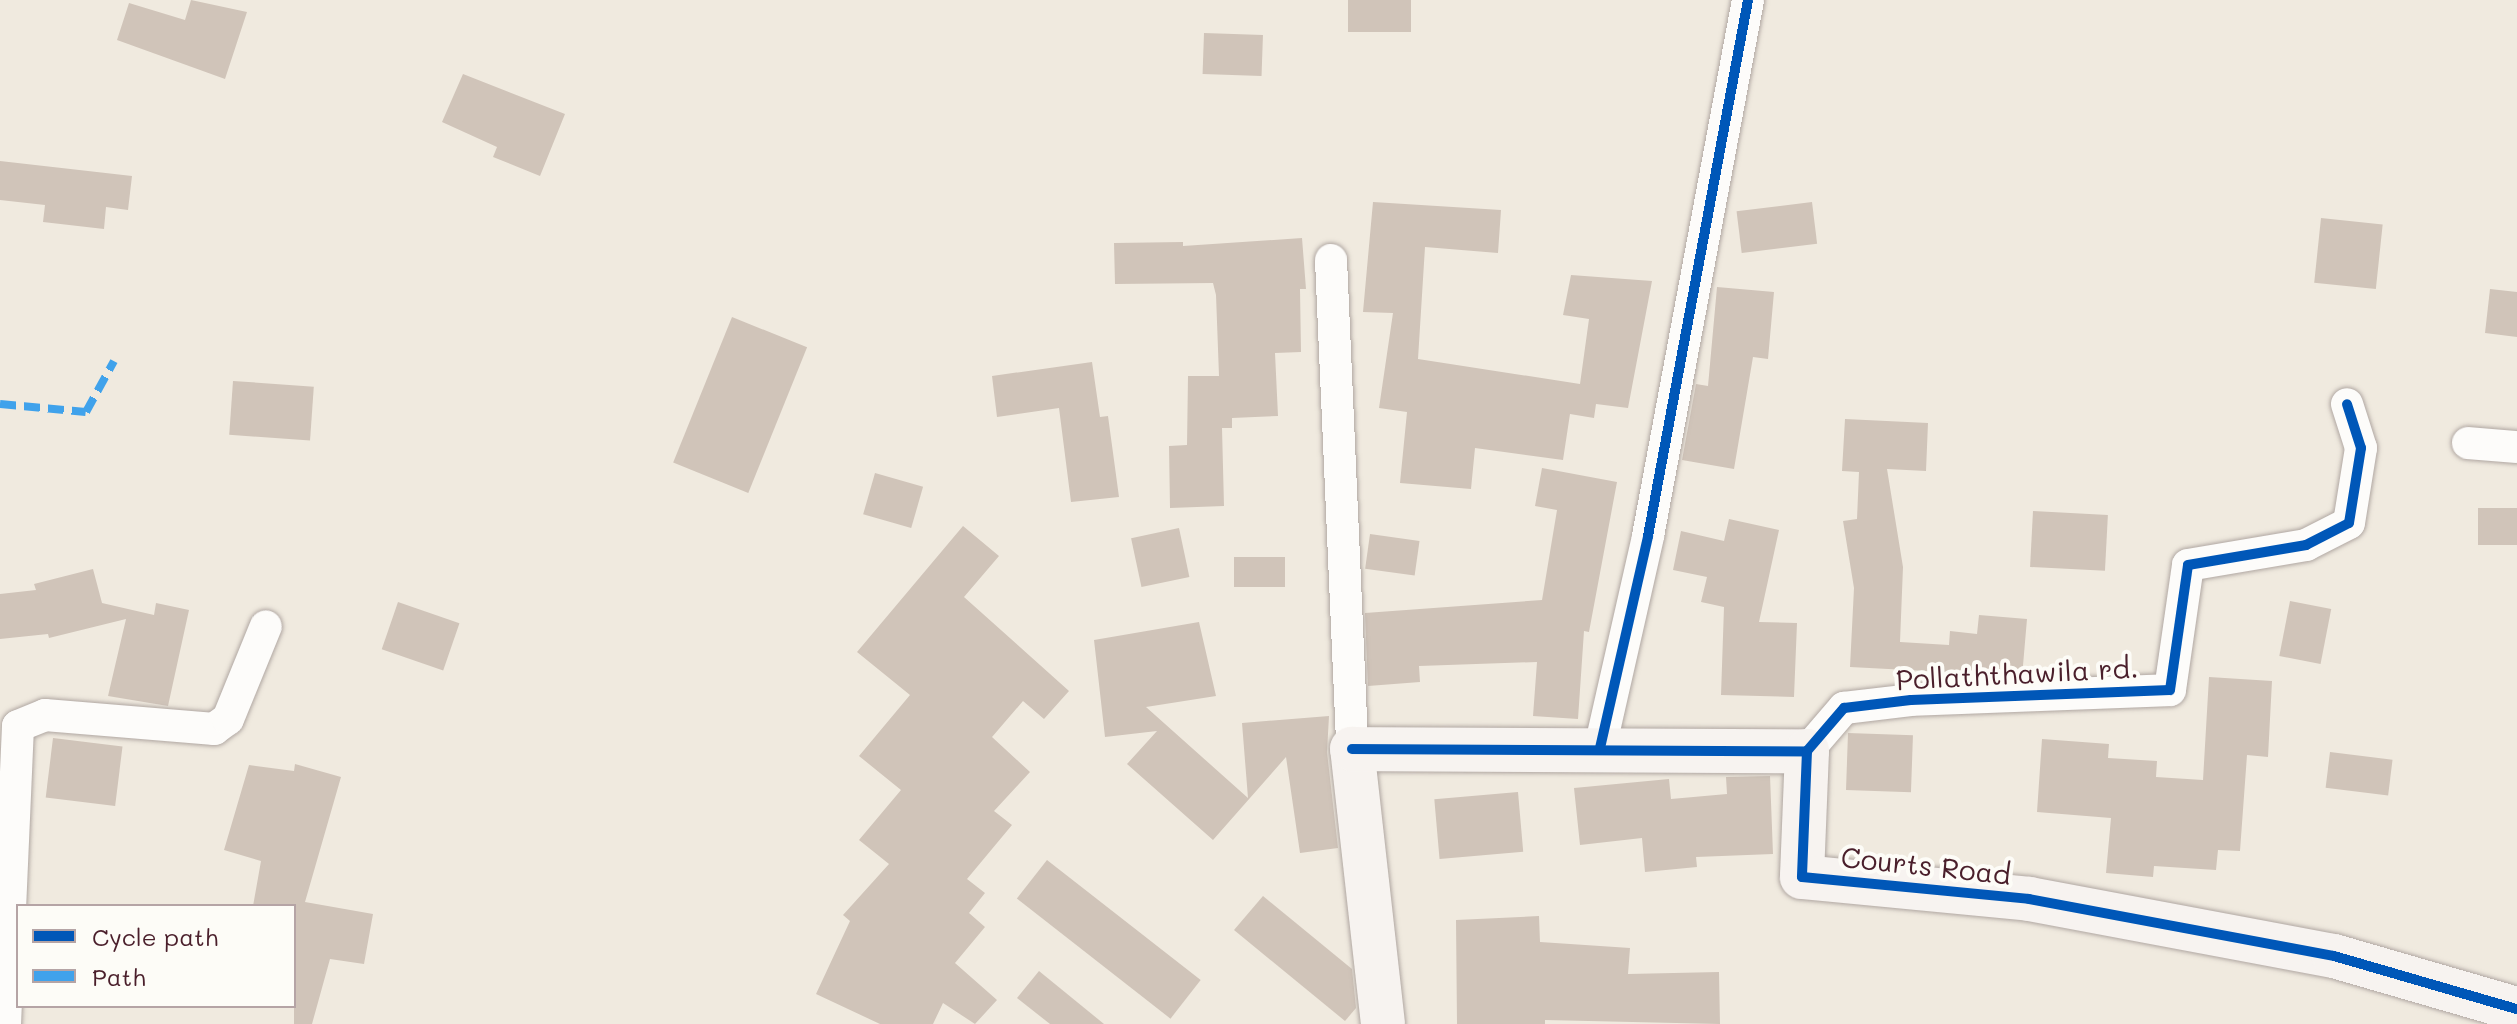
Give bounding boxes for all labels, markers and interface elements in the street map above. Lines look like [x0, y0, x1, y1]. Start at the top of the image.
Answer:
street label: Pollaththawila rd. [1895, 650, 2139, 696]
street label: Courts Road [1839, 839, 2013, 891]
legend [16, 904, 296, 1008]
text: Cycle path [92, 921, 218, 952]
text: Path [92, 961, 146, 992]

